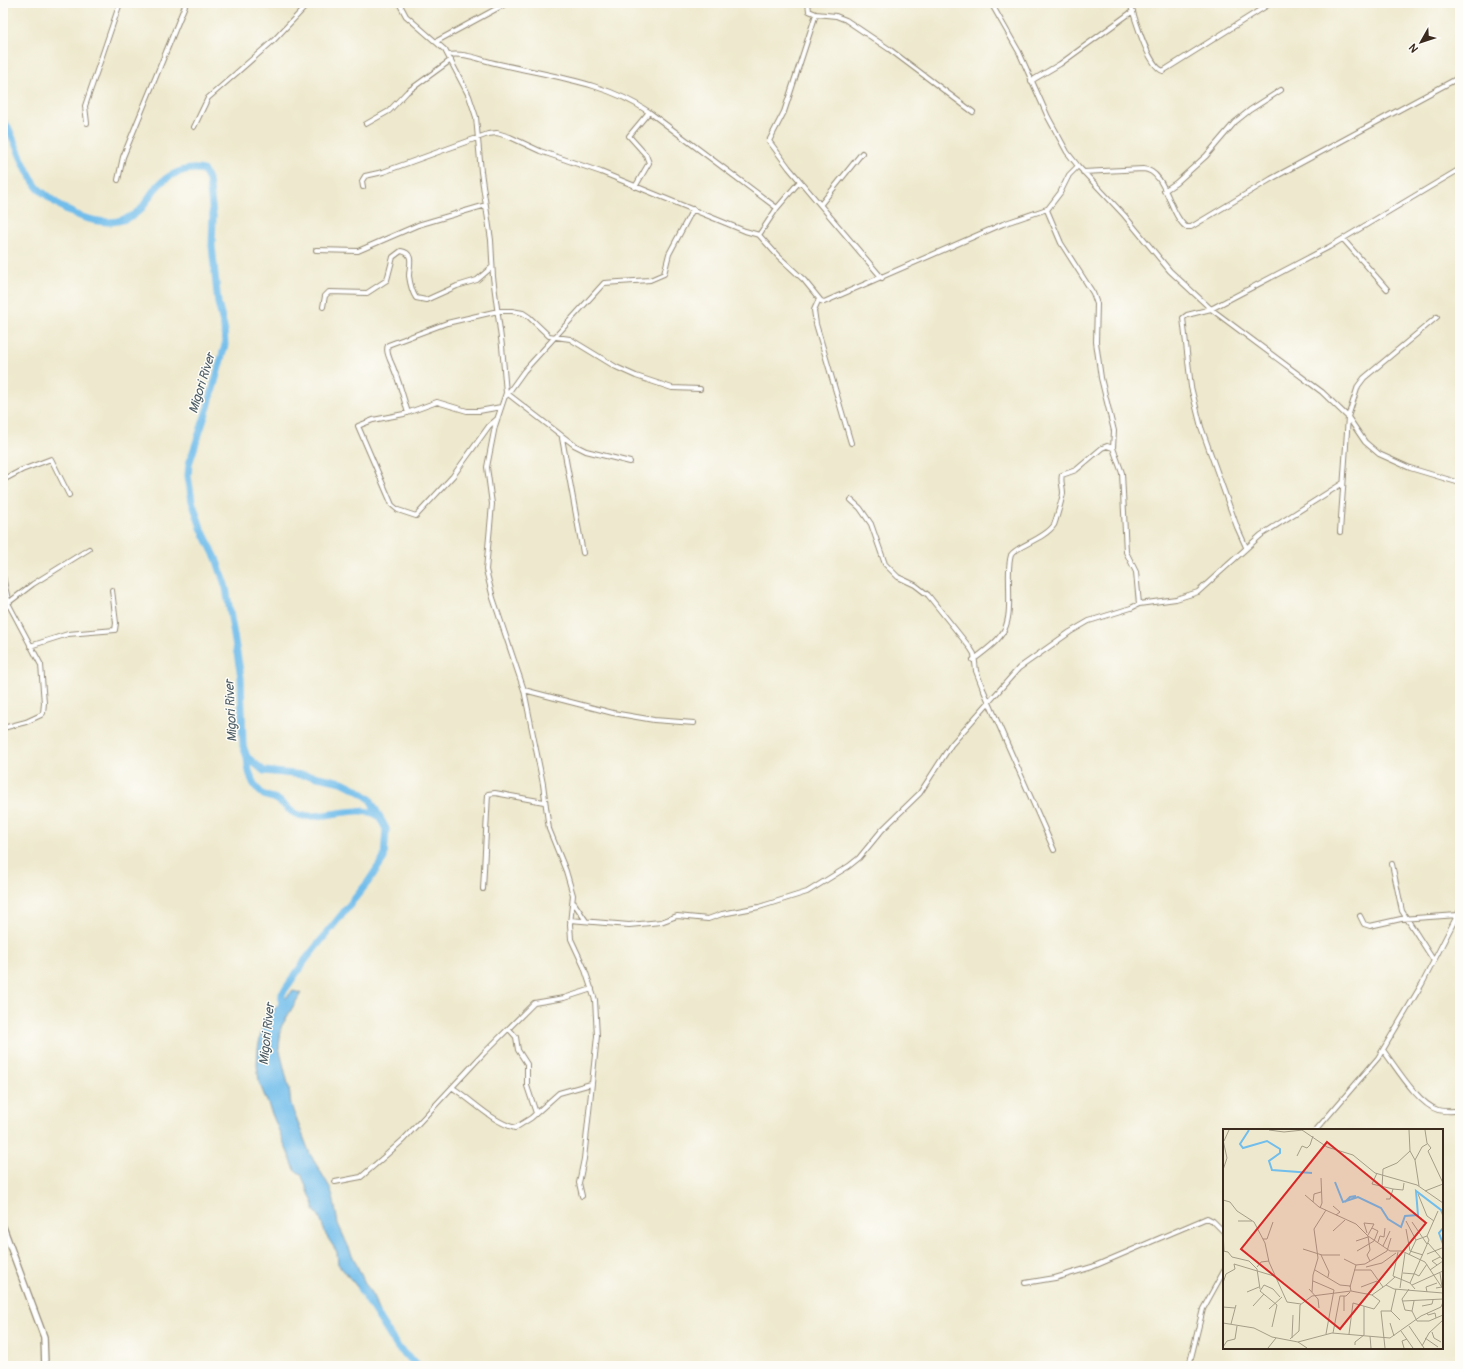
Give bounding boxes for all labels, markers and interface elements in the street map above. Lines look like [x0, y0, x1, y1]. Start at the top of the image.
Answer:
north arrow [1401, 22, 1441, 62]
text: N [1406, 41, 1421, 55]
water label: Migori River [185, 349, 219, 415]
water label: Migori River [221, 677, 241, 742]
water label: Migori River [256, 1000, 278, 1066]
inset map [1223, 1129, 1443, 1349]

